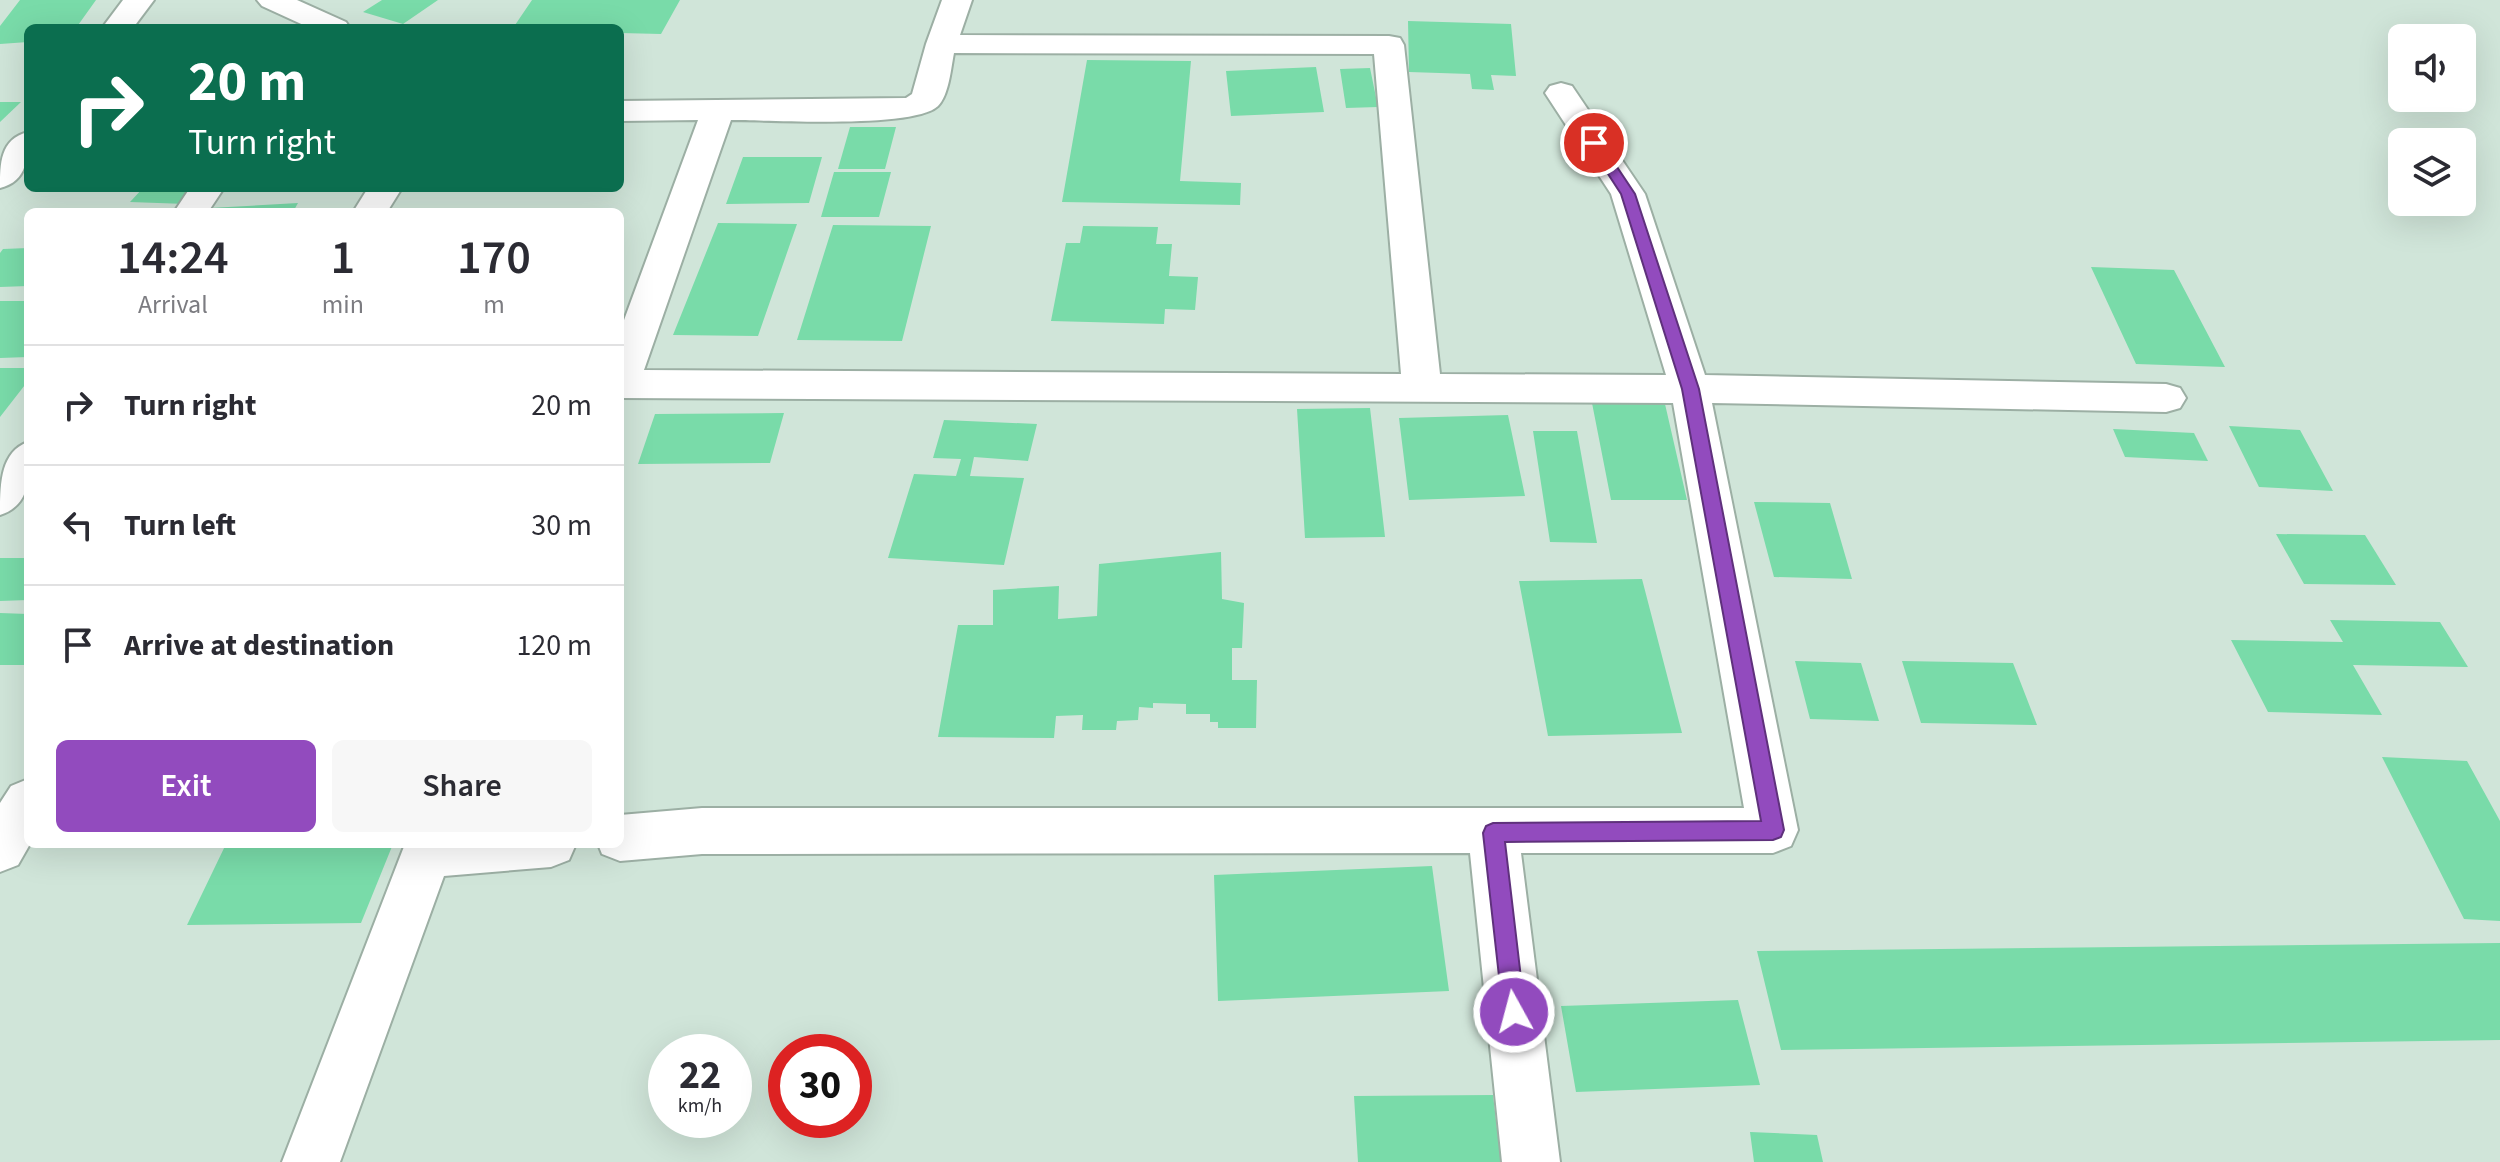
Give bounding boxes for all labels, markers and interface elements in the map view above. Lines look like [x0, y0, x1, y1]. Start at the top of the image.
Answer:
map controls [2388, 24, 2476, 216]
button: sound [2388, 24, 2476, 112]
text: 20 m [188, 43, 306, 122]
icon: right [56, 56, 160, 160]
pin [1560, 109, 1628, 177]
text: Turn right [188, 117, 336, 168]
icon: arrive [1572, 121, 1616, 165]
button: layers [2388, 128, 2476, 216]
text: 14:24 [117, 224, 229, 292]
text: 1 [331, 224, 355, 292]
text: 170 [457, 224, 531, 292]
text: Arrival [138, 286, 208, 323]
text: min [322, 286, 364, 323]
text: m [483, 286, 505, 323]
icon: right [56, 383, 100, 427]
text: Turn right [124, 384, 256, 427]
text: 20 m [531, 384, 592, 427]
icon: left [56, 503, 100, 547]
text: Turn left [124, 504, 236, 547]
text: 30 m [531, 504, 592, 547]
icon: arrive [56, 623, 100, 667]
text: Arrive at destination [124, 624, 394, 667]
text: 120 m [516, 624, 592, 667]
button: Exit [56, 740, 316, 832]
button: Share [332, 740, 592, 832]
position arrow [1472, 970, 1556, 1054]
speed limit sign: 30 [768, 1034, 872, 1138]
text: 22 [679, 1047, 721, 1104]
text: km/h [678, 1092, 722, 1120]

